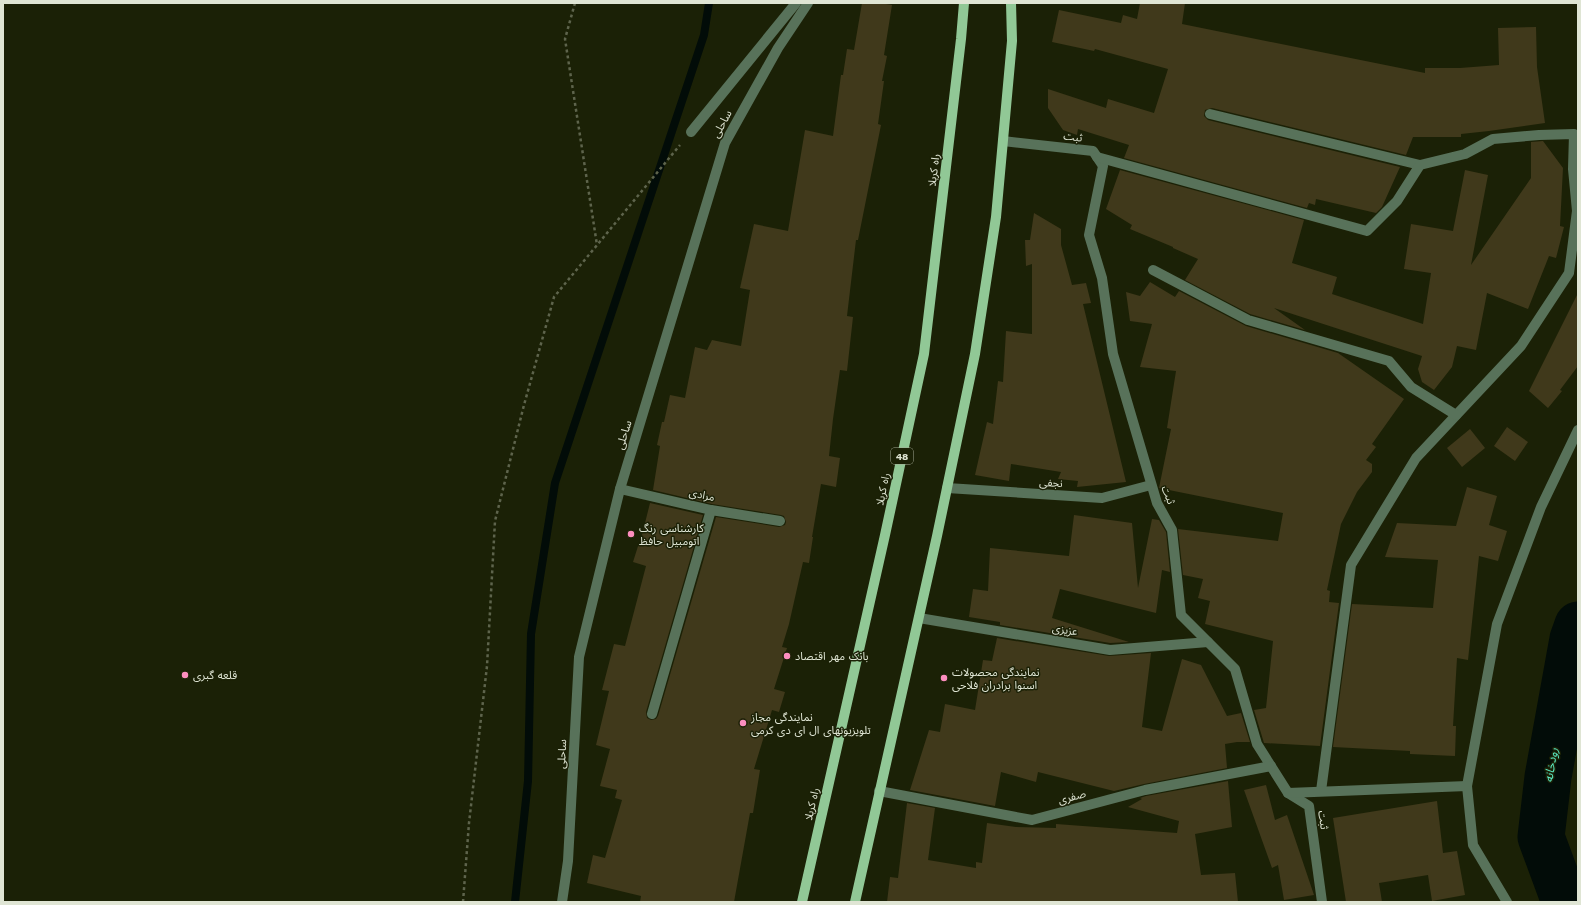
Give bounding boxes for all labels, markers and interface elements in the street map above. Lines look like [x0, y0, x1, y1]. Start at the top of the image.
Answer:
street label: ساحلی [709, 108, 735, 140]
street label: ثبت [1063, 129, 1083, 145]
street label: راه کربلا [926, 153, 942, 187]
street label: ساحلی [613, 419, 635, 451]
road number: 48 [891, 448, 913, 464]
street label: راه کربلا [873, 472, 893, 506]
street label: نجفی [1039, 476, 1063, 490]
street label: ثبت [1158, 484, 1178, 506]
street label: مرادی [688, 486, 716, 504]
place label: کارشناسی رنگ اتومبیل حافظ [639, 522, 704, 548]
marker: کارشناسی رنگ اتومبیل حافظ [626, 529, 636, 539]
street label: عزیزی [1051, 622, 1079, 639]
place label: بانک مهر اقتصاد [795, 650, 869, 663]
marker: بانک مهر اقتصاد [782, 651, 792, 661]
place label: نمایندگی محصولات اسنوا برادران فلاحی [952, 666, 1040, 692]
place label: قلعه گبری [193, 669, 237, 682]
marker: قلعه گبری [180, 670, 190, 680]
marker: نمایندگی محصولات اسنوا برادران فلاحی [939, 673, 949, 683]
place label: نمایندگی مجاز تلویزیونهای ال ای دی کرمی [750, 711, 871, 737]
marker: نمایندگی مجاز تلویزیونهای ال ای دی کرمی [738, 718, 748, 728]
street label: ساحلی [555, 738, 569, 769]
water label: رودخانه [1541, 746, 1561, 783]
street label: راه کربلا [802, 787, 822, 821]
street label: صفری [1057, 787, 1087, 807]
street label: ثبت [1315, 810, 1331, 830]

